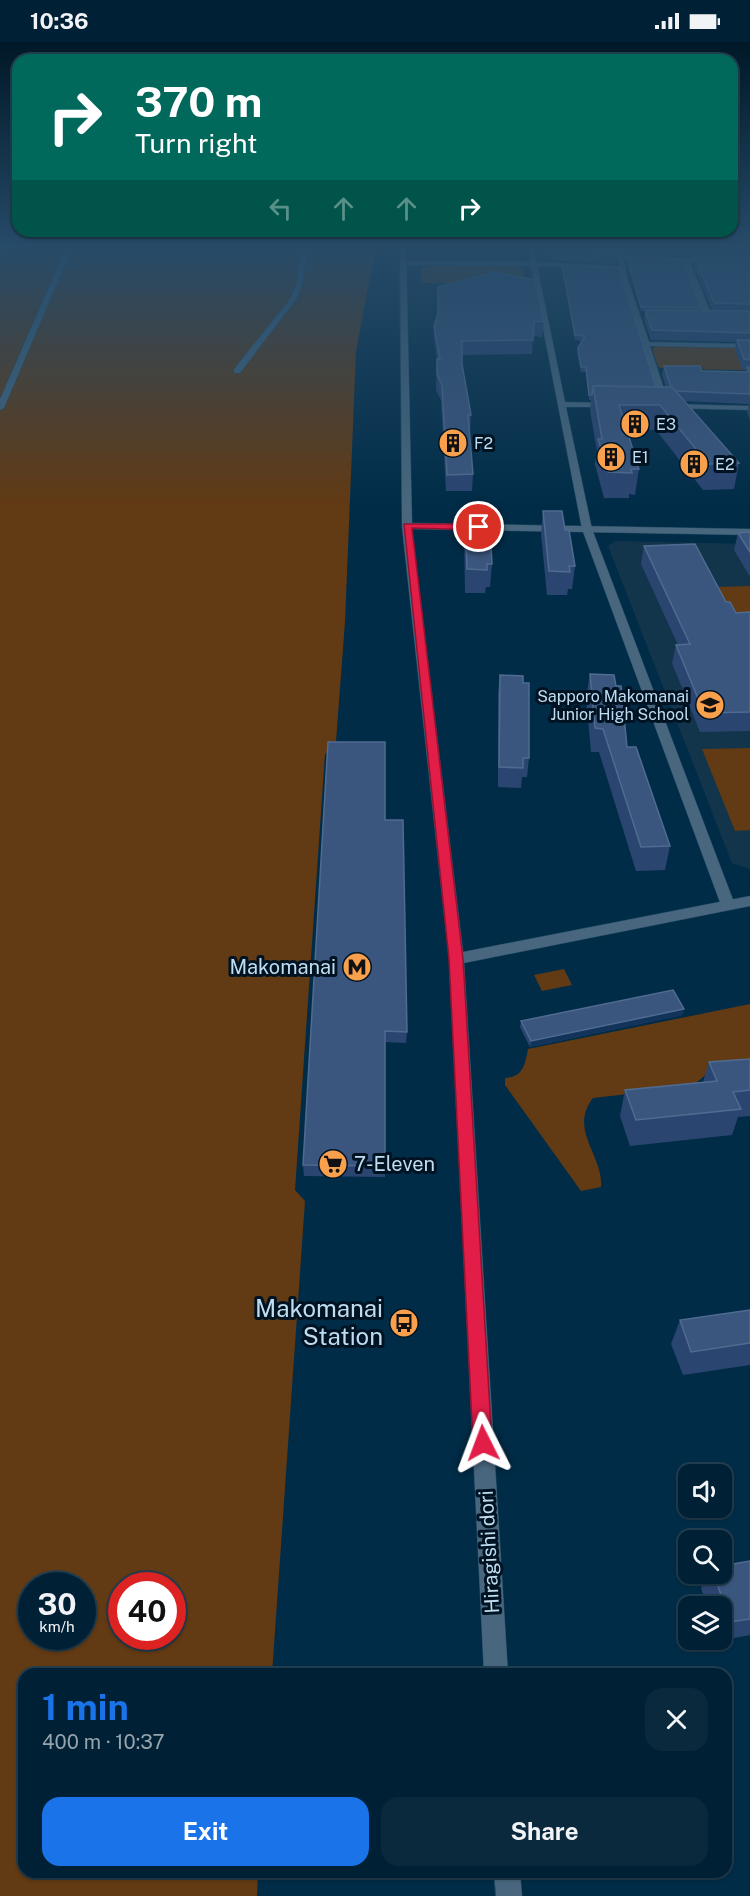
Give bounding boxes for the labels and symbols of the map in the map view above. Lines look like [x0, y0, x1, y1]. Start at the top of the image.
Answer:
building icon: E3 [619, 408, 651, 440]
place label: E3 [656, 415, 676, 434]
building icon: F2 [437, 427, 469, 459]
place label: F2 [474, 434, 493, 453]
building icon: E1 [595, 441, 627, 473]
place label: E1 [632, 448, 648, 467]
building icon: E2 [678, 448, 710, 480]
place label: E2 [715, 455, 734, 474]
pin [453, 501, 504, 552]
place label: Sapporo Makomanai Junior High School [537, 687, 689, 724]
school or university icon: Sapporo Makomanai Junior High School [694, 689, 726, 721]
metro station icon: Makomanai [341, 951, 373, 983]
place label: Makomanai [229, 955, 336, 979]
supermarket icon: 7-Eleven [317, 1148, 349, 1180]
place label: 7-Eleven [354, 1152, 435, 1176]
place label: Makomanai Station [255, 1294, 383, 1350]
bus stop icon: Makomanai Station [388, 1307, 420, 1339]
position arrow [451, 1411, 515, 1475]
street label: Hiragishi dori [474, 1490, 504, 1614]
speed limit sign: 40 [108, 1572, 186, 1650]

